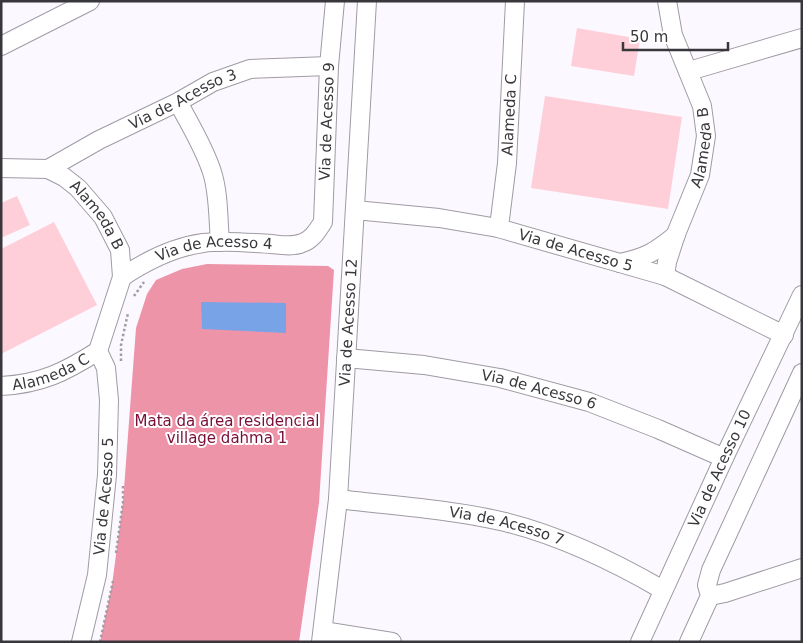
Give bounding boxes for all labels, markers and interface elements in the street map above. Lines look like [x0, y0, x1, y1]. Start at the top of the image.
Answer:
scale bar [623, 20, 728, 52]
text: 50 m [630, 28, 668, 46]
street label: Via de Acesso 9 [316, 62, 338, 181]
street label: Via de Acesso 3 [126, 65, 239, 133]
street label: Alameda C [498, 74, 520, 156]
street label: Alameda B [687, 106, 716, 190]
street label: Alameda B [67, 176, 127, 253]
street label: Via de Acesso 5 [516, 225, 635, 275]
street label: Via de Acesso 4 [153, 233, 273, 266]
street label: Via de Acesso 12 [336, 258, 361, 387]
street label: Alameda C [11, 350, 93, 394]
street label: Via de Acesso 6 [480, 366, 599, 413]
street label: Via de Acesso 10 [685, 407, 755, 530]
park label: Mata da área residencial village dahma 1 [135, 412, 319, 447]
street label: Via de Acesso 5 [90, 437, 117, 556]
street label: Via de Acesso 7 [448, 503, 567, 549]

